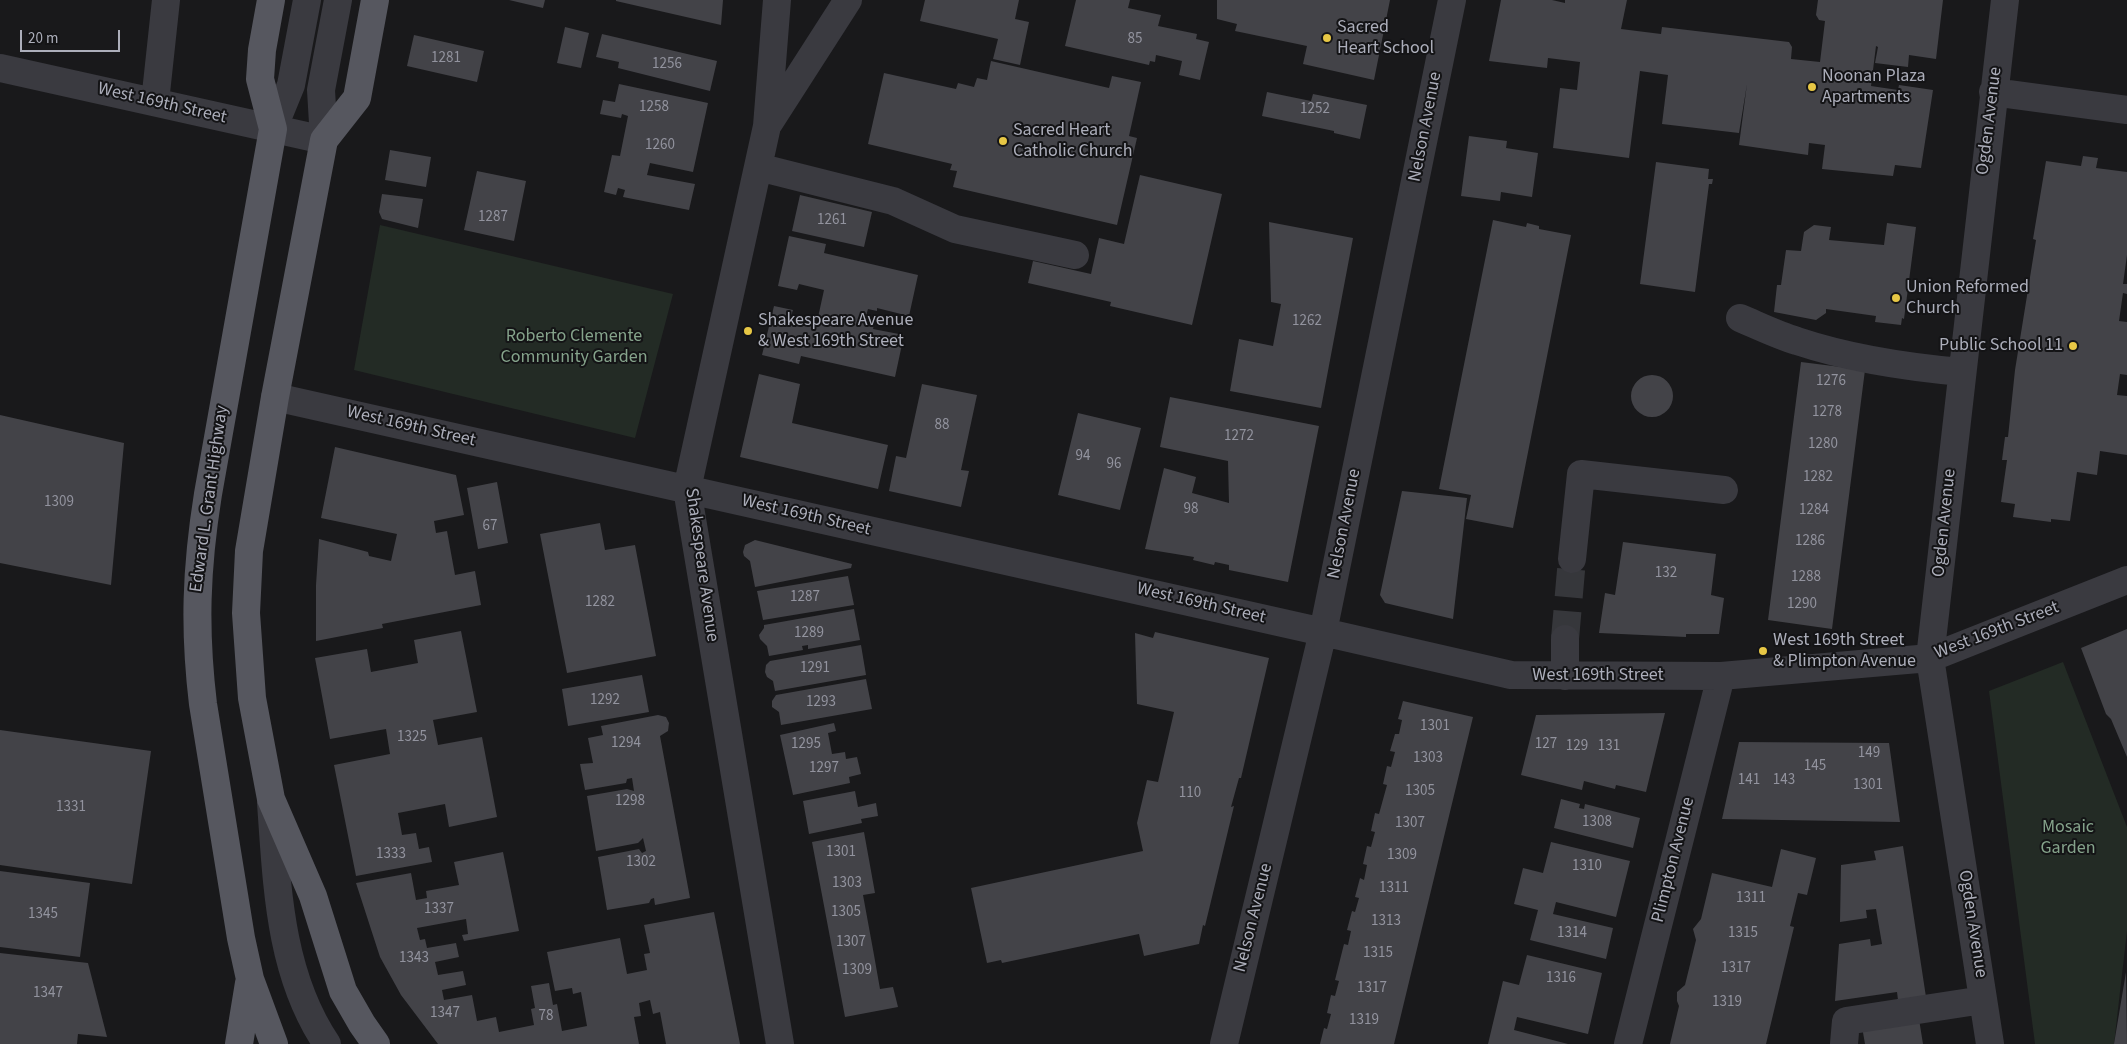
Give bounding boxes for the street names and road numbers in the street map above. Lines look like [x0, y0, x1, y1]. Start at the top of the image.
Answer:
street label: Ogden Avenue [1973, 66, 2007, 176]
street label: Nelson Avenue [1405, 70, 1447, 184]
street label: West 169th Street [96, 79, 228, 129]
street label: West 169th Street [345, 402, 477, 452]
street label: Edward L. Grant Highway [186, 404, 234, 594]
street label: Nelson Avenue [1324, 467, 1366, 581]
street label: Ogden Avenue [1929, 468, 1961, 578]
street label: Shakespeare Avenue [679, 487, 723, 643]
street label: West 169th Street [740, 491, 872, 541]
street label: West 169th Street [1135, 579, 1267, 629]
street label: West 169th Street [1932, 597, 2062, 665]
street label: West 169th Street [1532, 665, 1664, 687]
street label: Plimpton Avenue [1648, 795, 1700, 925]
street label: Nelson Avenue [1230, 861, 1278, 975]
street label: Ogden Avenue [1953, 869, 1991, 979]

